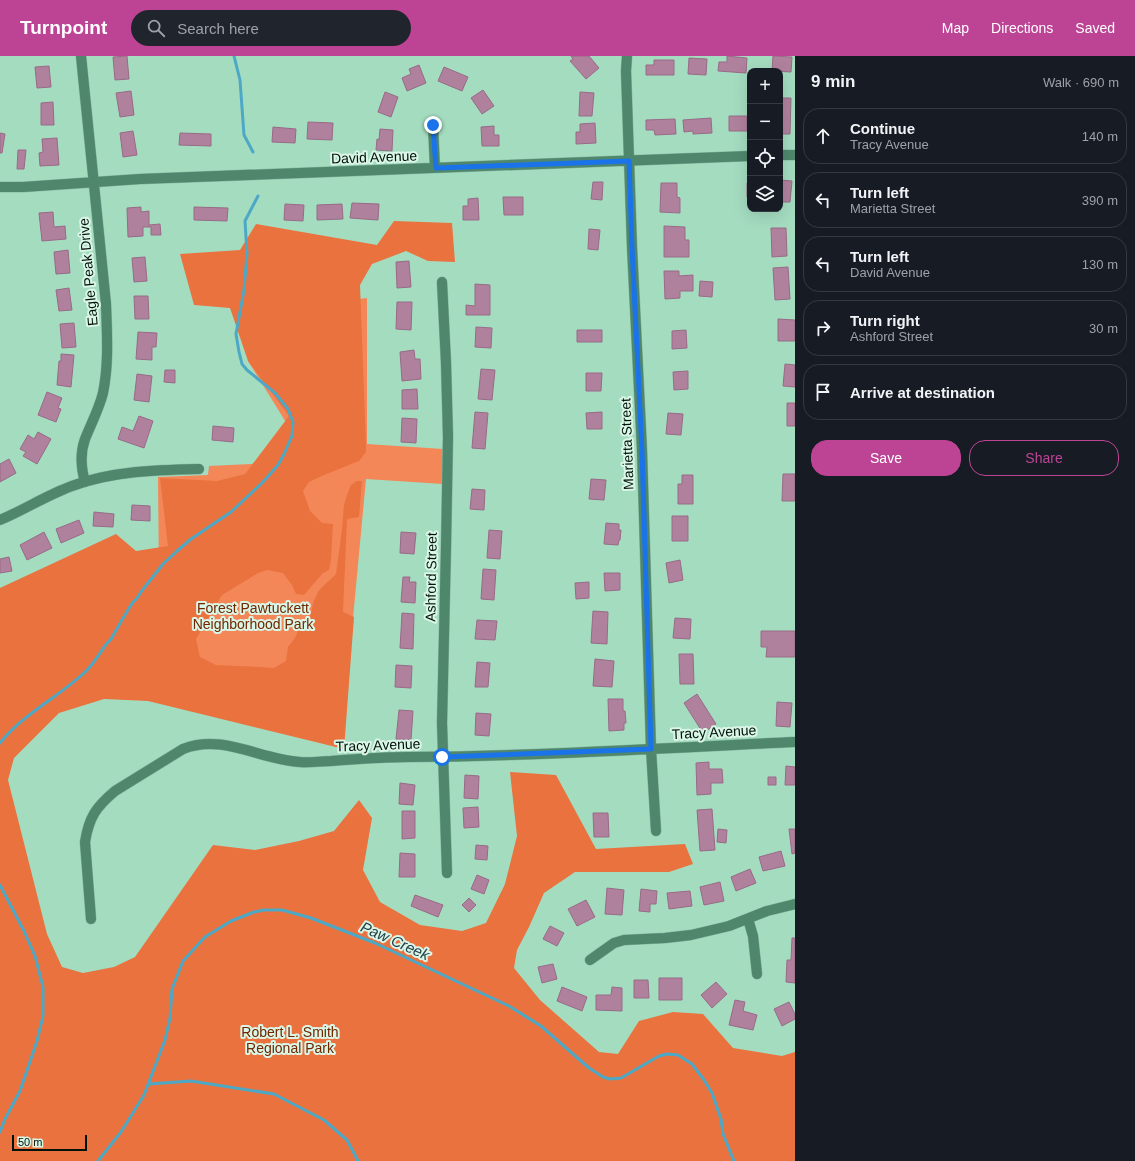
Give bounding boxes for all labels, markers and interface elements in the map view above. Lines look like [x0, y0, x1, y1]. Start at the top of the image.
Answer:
search box [131, 10, 411, 46]
text: Turnpoint [20, 17, 107, 38]
icon: search [145, 17, 167, 39]
text: Search here [177, 20, 259, 37]
text: Map [942, 20, 969, 36]
text: Directions [991, 20, 1053, 36]
text: Saved [1075, 20, 1115, 36]
map controls [747, 68, 783, 212]
button: + [747, 68, 783, 104]
text: 9 min [811, 72, 855, 91]
text: Walk · 690 m [1043, 75, 1119, 90]
button: − [747, 104, 783, 140]
route end [424, 116, 442, 134]
text: Continue [850, 120, 915, 137]
icon: ahead [812, 125, 834, 147]
text: 140 m [1082, 129, 1118, 144]
text: Tracy Avenue [850, 137, 929, 152]
button: locate [747, 140, 783, 176]
street label: David Avenue [331, 147, 418, 166]
button: layers [747, 176, 783, 212]
text: Turn left [850, 184, 909, 201]
icon: left [812, 189, 834, 211]
text: 390 m [1082, 193, 1118, 208]
text: Marietta Street [850, 201, 935, 216]
street label: Eagle Peak Drive [75, 217, 101, 327]
text: Turn left [850, 248, 909, 265]
icon: left [812, 253, 834, 275]
text: 130 m [1082, 257, 1118, 272]
text: David Avenue [850, 265, 930, 280]
text: Turn right [850, 312, 920, 329]
icon: right [812, 317, 834, 339]
text: 30 m [1089, 321, 1118, 336]
text: Ashford Street [850, 329, 933, 344]
icon: arrive [812, 381, 834, 403]
text: Arrive at destination [850, 384, 995, 401]
street label: Marietta Street [617, 398, 637, 490]
button: Save [811, 440, 961, 476]
button: Share [969, 440, 1119, 476]
street label: Ashford Street [422, 532, 440, 622]
park label: Forest Pawtuckett Neighborhood Park [193, 600, 314, 632]
street label: Tracy Avenue [671, 722, 757, 742]
street label: Tracy Avenue [335, 736, 421, 754]
route start [433, 748, 451, 766]
water label: Paw Creek [358, 918, 434, 964]
park label: Robert L. Smith Regional Park [241, 1024, 339, 1056]
scale bar [12, 1133, 87, 1152]
text: 50 m [18, 1136, 42, 1148]

